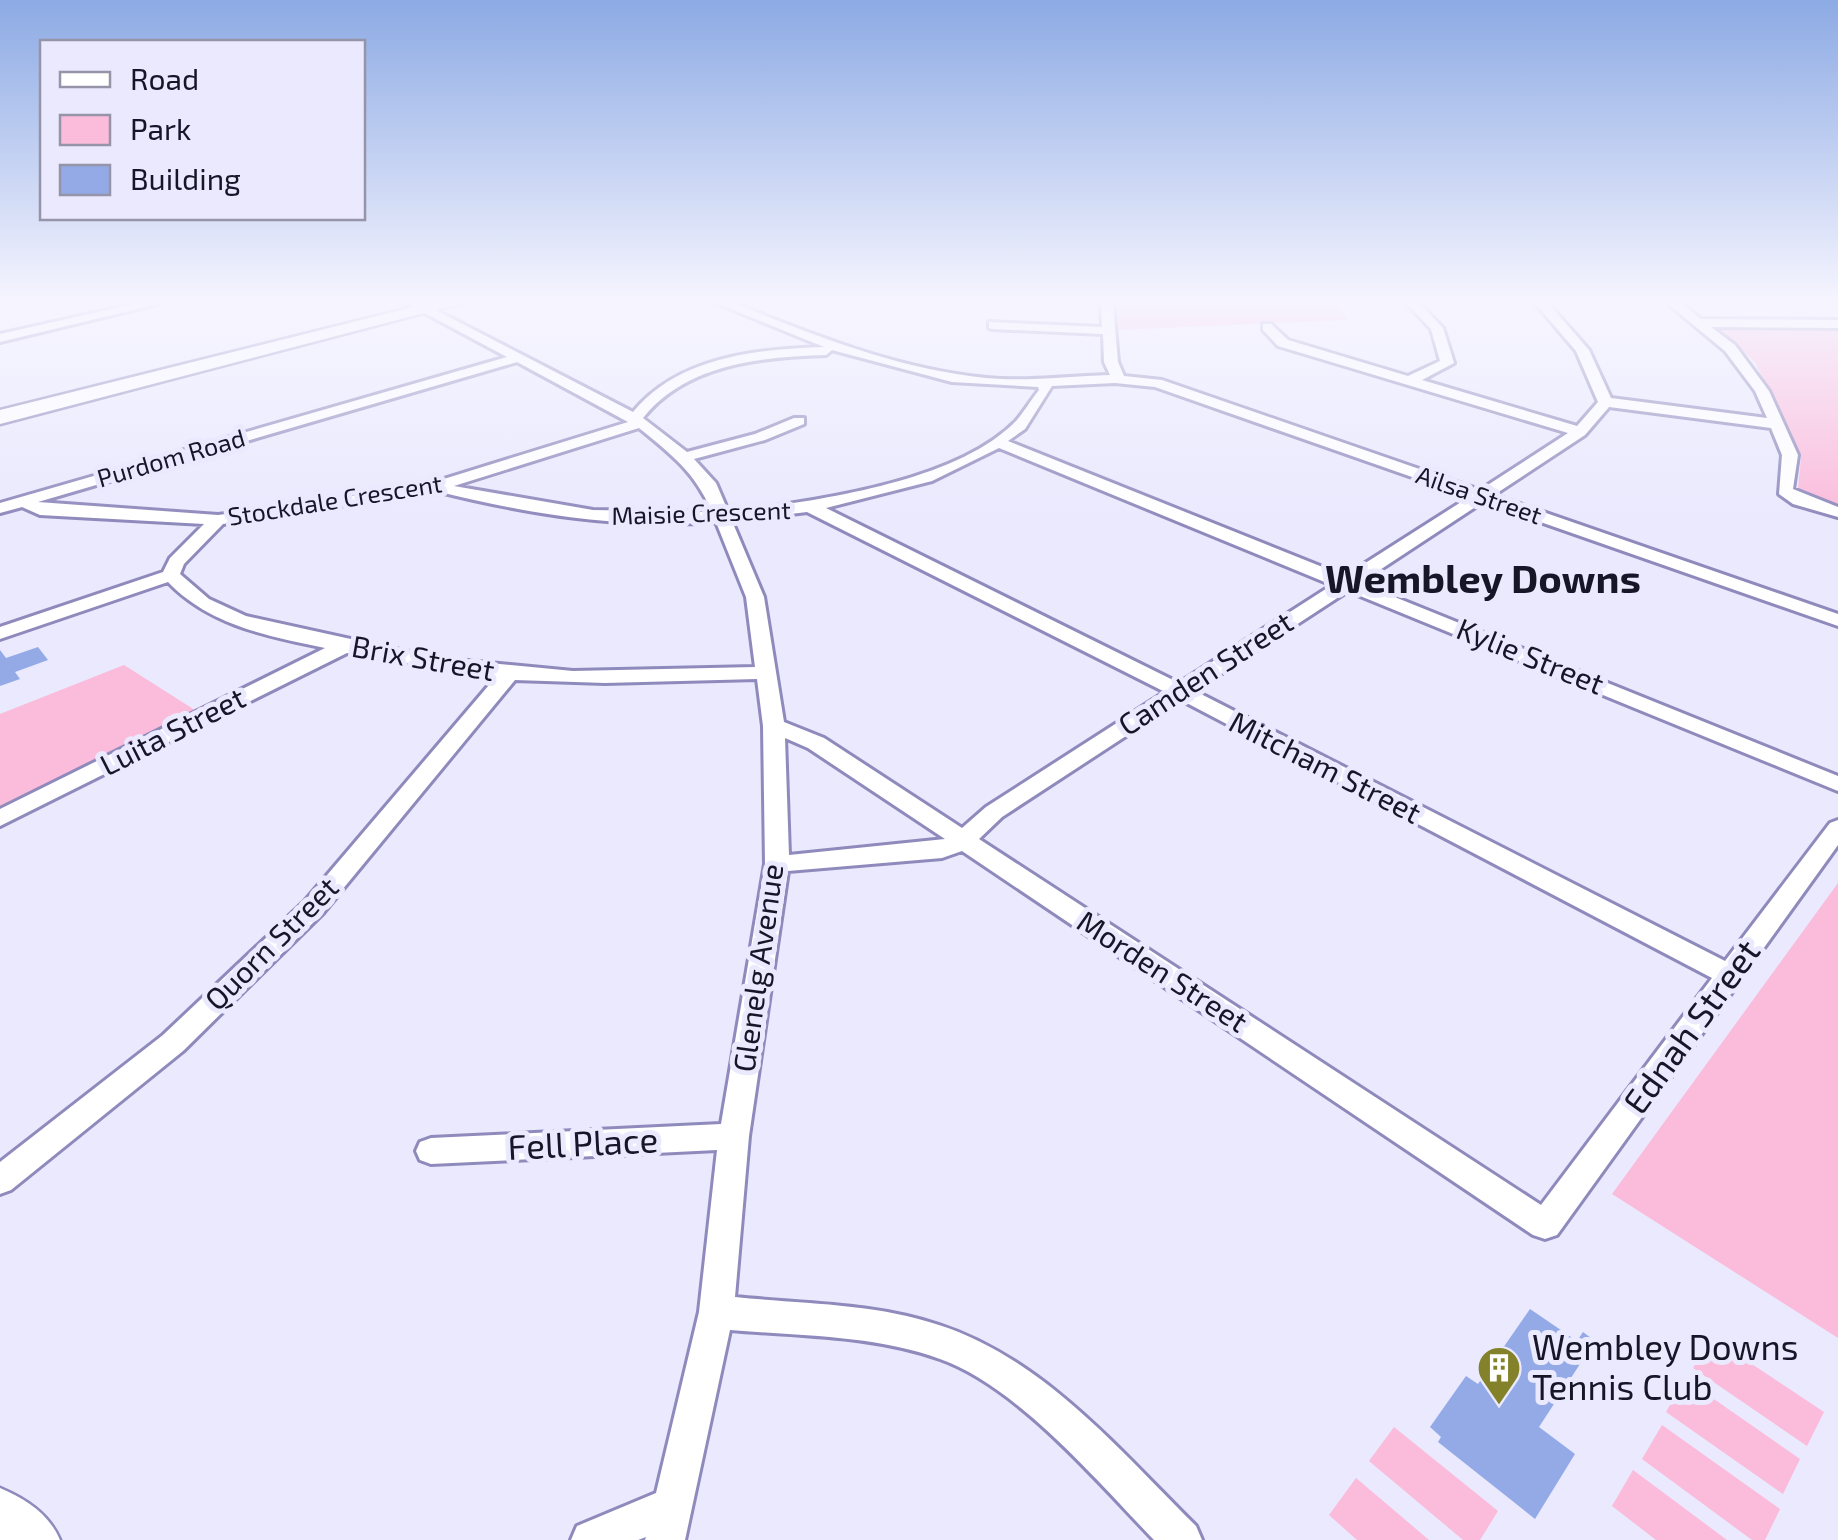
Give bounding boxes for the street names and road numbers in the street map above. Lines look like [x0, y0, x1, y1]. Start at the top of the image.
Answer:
street label: Purdom Road [93, 422, 248, 492]
street label: Ailsa Street [1413, 459, 1546, 530]
street label: Stockdale Crescent [226, 467, 444, 531]
street label: Maisie Crescent [611, 494, 791, 530]
street label: Camden Street [1111, 603, 1299, 742]
street label: Kylie Street [1452, 609, 1609, 701]
street label: Brix Street [349, 627, 497, 687]
street label: Luita Street [94, 678, 251, 782]
street label: Mitcham Street [1224, 702, 1428, 830]
street label: Glenelg Avenue [725, 861, 789, 1074]
street label: Quorn Street [196, 868, 345, 1017]
street label: Morden Street [1071, 902, 1255, 1039]
street label: Ednah Street [1613, 931, 1768, 1121]
street label: Fell Place [507, 1117, 659, 1167]

